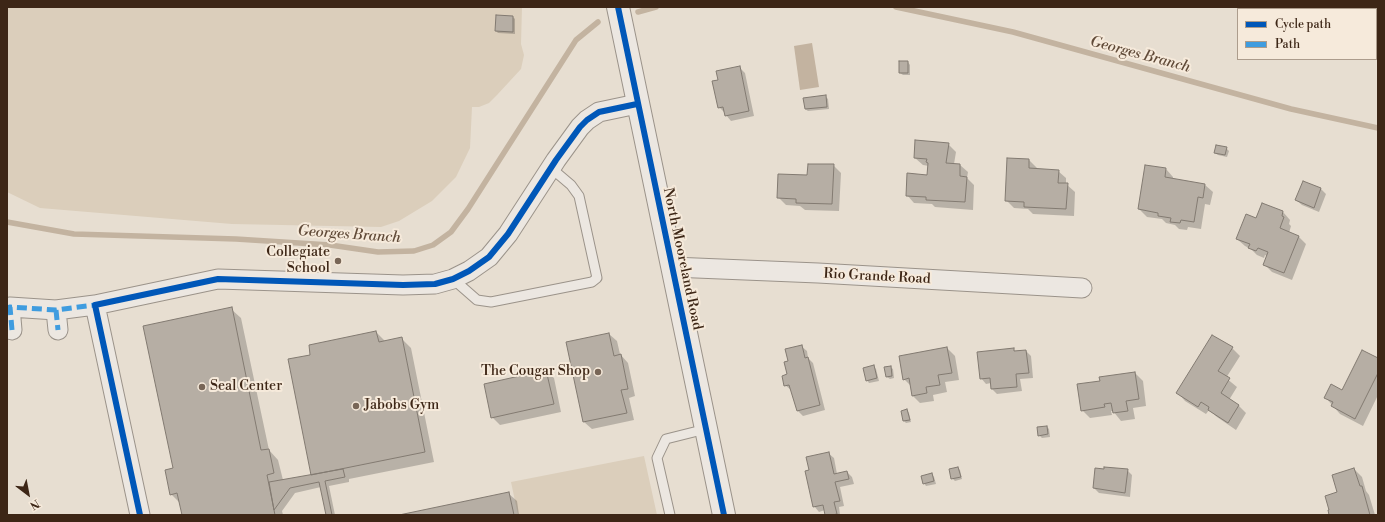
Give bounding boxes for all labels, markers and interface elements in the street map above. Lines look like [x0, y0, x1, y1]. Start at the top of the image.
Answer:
legend [1237, 8, 1377, 60]
text: Cycle path [1275, 17, 1331, 32]
water label: Georges Branch [1088, 33, 1192, 77]
text: Path [1275, 37, 1300, 52]
street label: North Mooreland Road [659, 186, 705, 332]
water label: Georges Branch [297, 222, 401, 248]
place label: Collegiate School [266, 245, 330, 278]
marker: Collegiate School [333, 256, 343, 266]
street label: Rio Grande Road [823, 266, 931, 288]
place label: The Cougar Shop [481, 364, 590, 380]
marker: The Cougar Shop [593, 367, 603, 377]
place label: Seal Center [210, 379, 282, 395]
marker: Seal Center [197, 382, 207, 392]
place label: Jabobs Gym [364, 398, 439, 414]
marker: Jabobs Gym [351, 401, 361, 411]
north arrow [8, 474, 48, 514]
text: N [27, 496, 42, 512]

